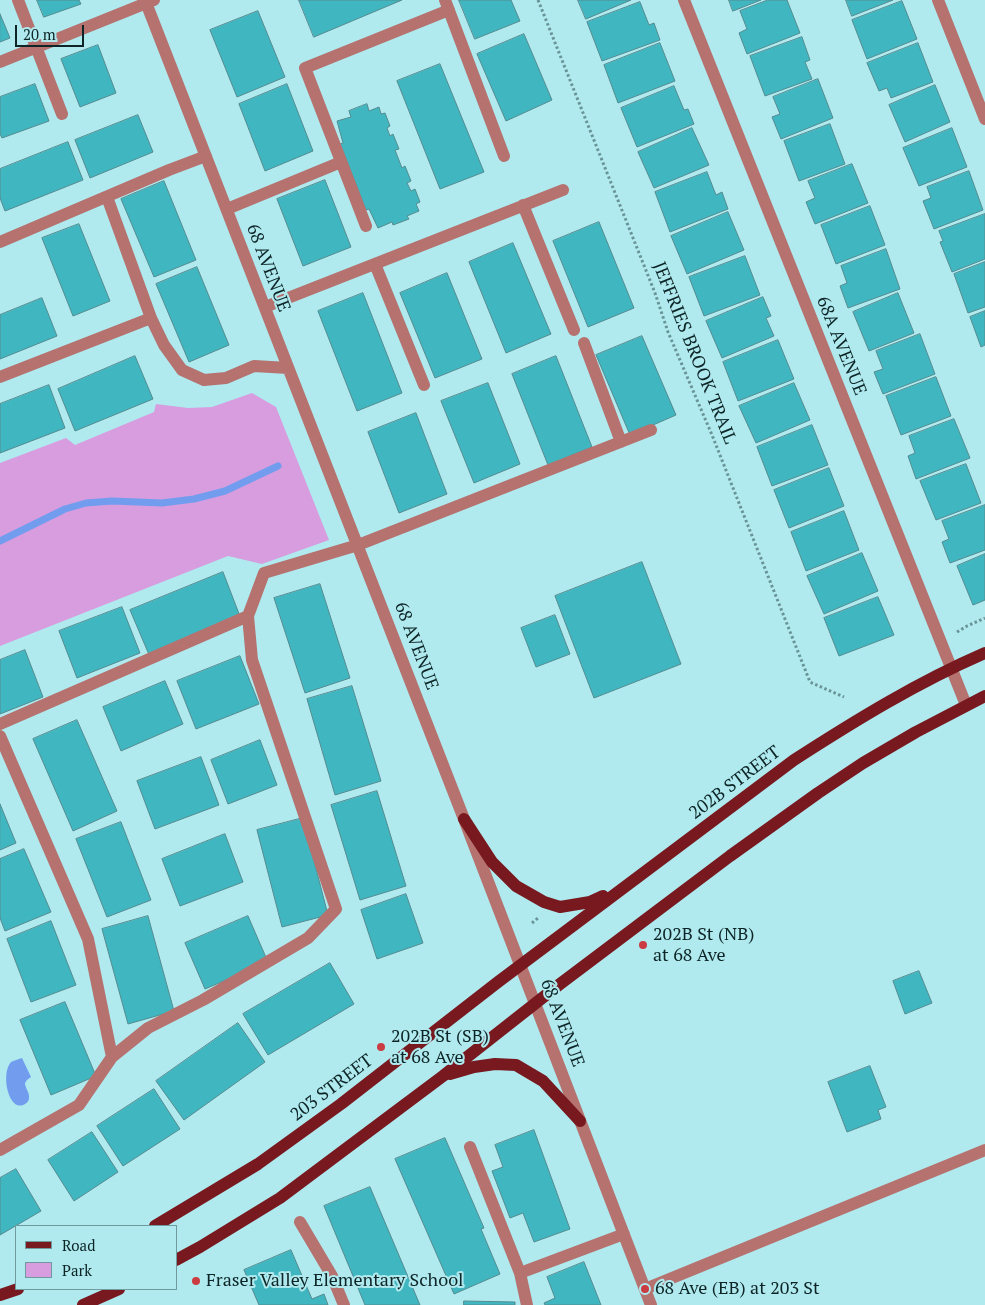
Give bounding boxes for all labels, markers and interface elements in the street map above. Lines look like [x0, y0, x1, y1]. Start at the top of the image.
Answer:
scale bar [18, 15, 86, 47]
text: 20 m [23, 24, 56, 44]
street label: 68 AVENUE [241, 221, 295, 315]
street label: JEFFRIES BROOK TRAIL [648, 259, 740, 447]
street label: 68A AVENUE [811, 293, 871, 399]
street label: 68 AVENUE [389, 599, 443, 693]
street label: 202B STREET [685, 742, 785, 824]
place label: 202B St (NB) at 68 Ave [653, 924, 755, 966]
marker: 202B St (NB) at 68 Ave [637, 939, 649, 951]
street label: 68 AVENUE [535, 976, 589, 1070]
place label: 202B St (SB) at 68 Ave [391, 1026, 489, 1068]
marker: 202B St (SB) at 68 Ave [375, 1041, 387, 1053]
street label: 203 STREET [287, 1050, 377, 1126]
legend [15, 1225, 178, 1290]
text: Road [62, 1235, 95, 1255]
text: Park [62, 1260, 92, 1280]
place label: Fraser Valley Elementary School [206, 1270, 464, 1292]
marker: Fraser Valley Elementary School [190, 1275, 202, 1287]
place label: 68 Ave (EB) at 203 St [655, 1278, 820, 1300]
marker: 68 Ave (EB) at 203 St [639, 1283, 651, 1295]

